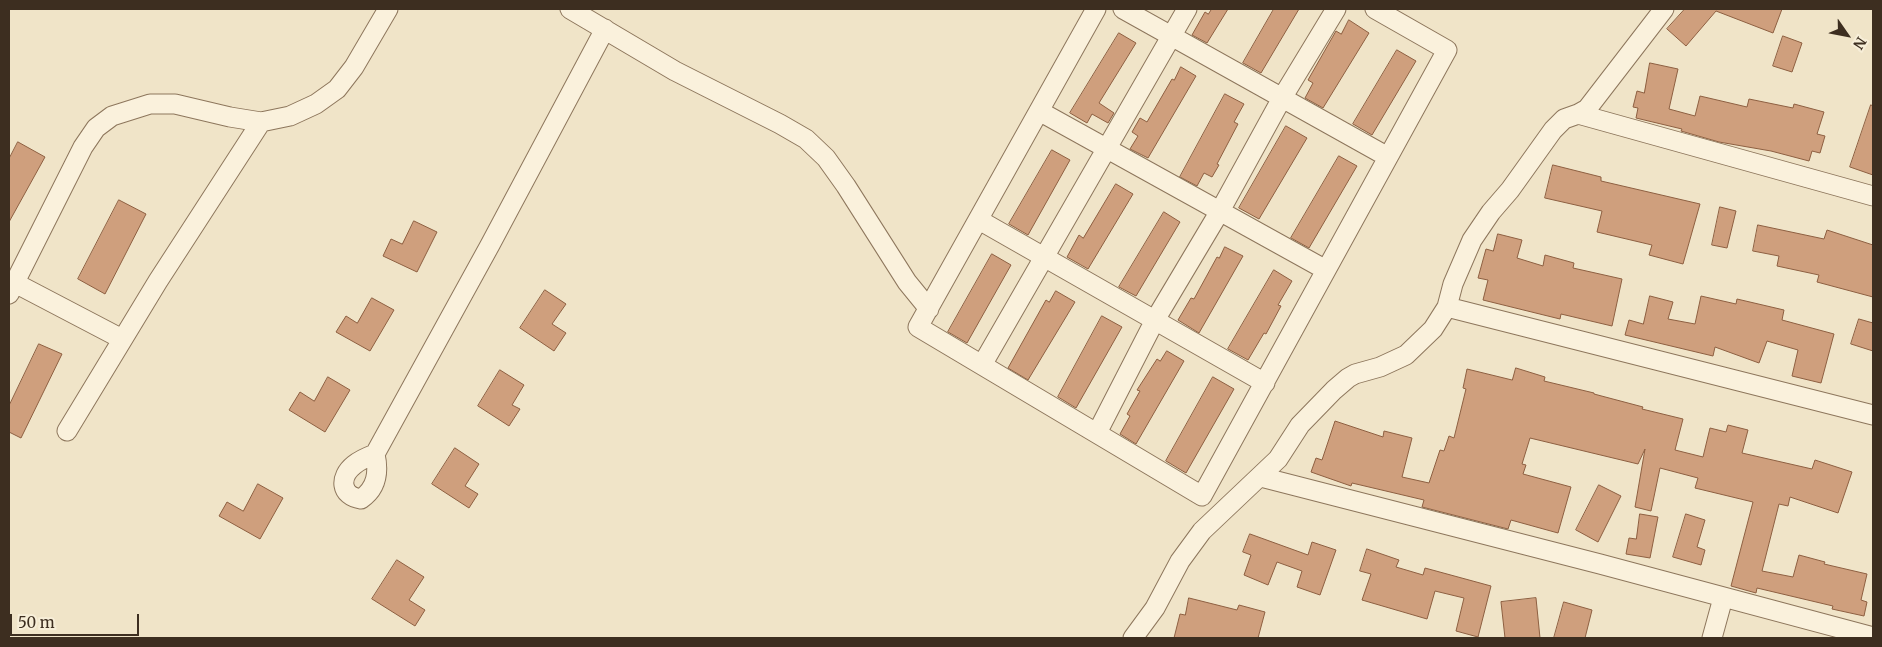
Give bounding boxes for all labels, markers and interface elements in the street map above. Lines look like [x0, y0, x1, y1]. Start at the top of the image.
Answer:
north arrow [1822, 10, 1872, 60]
text: N [1849, 34, 1870, 53]
scale bar [12, 604, 141, 636]
text: 50 m [18, 613, 55, 632]

